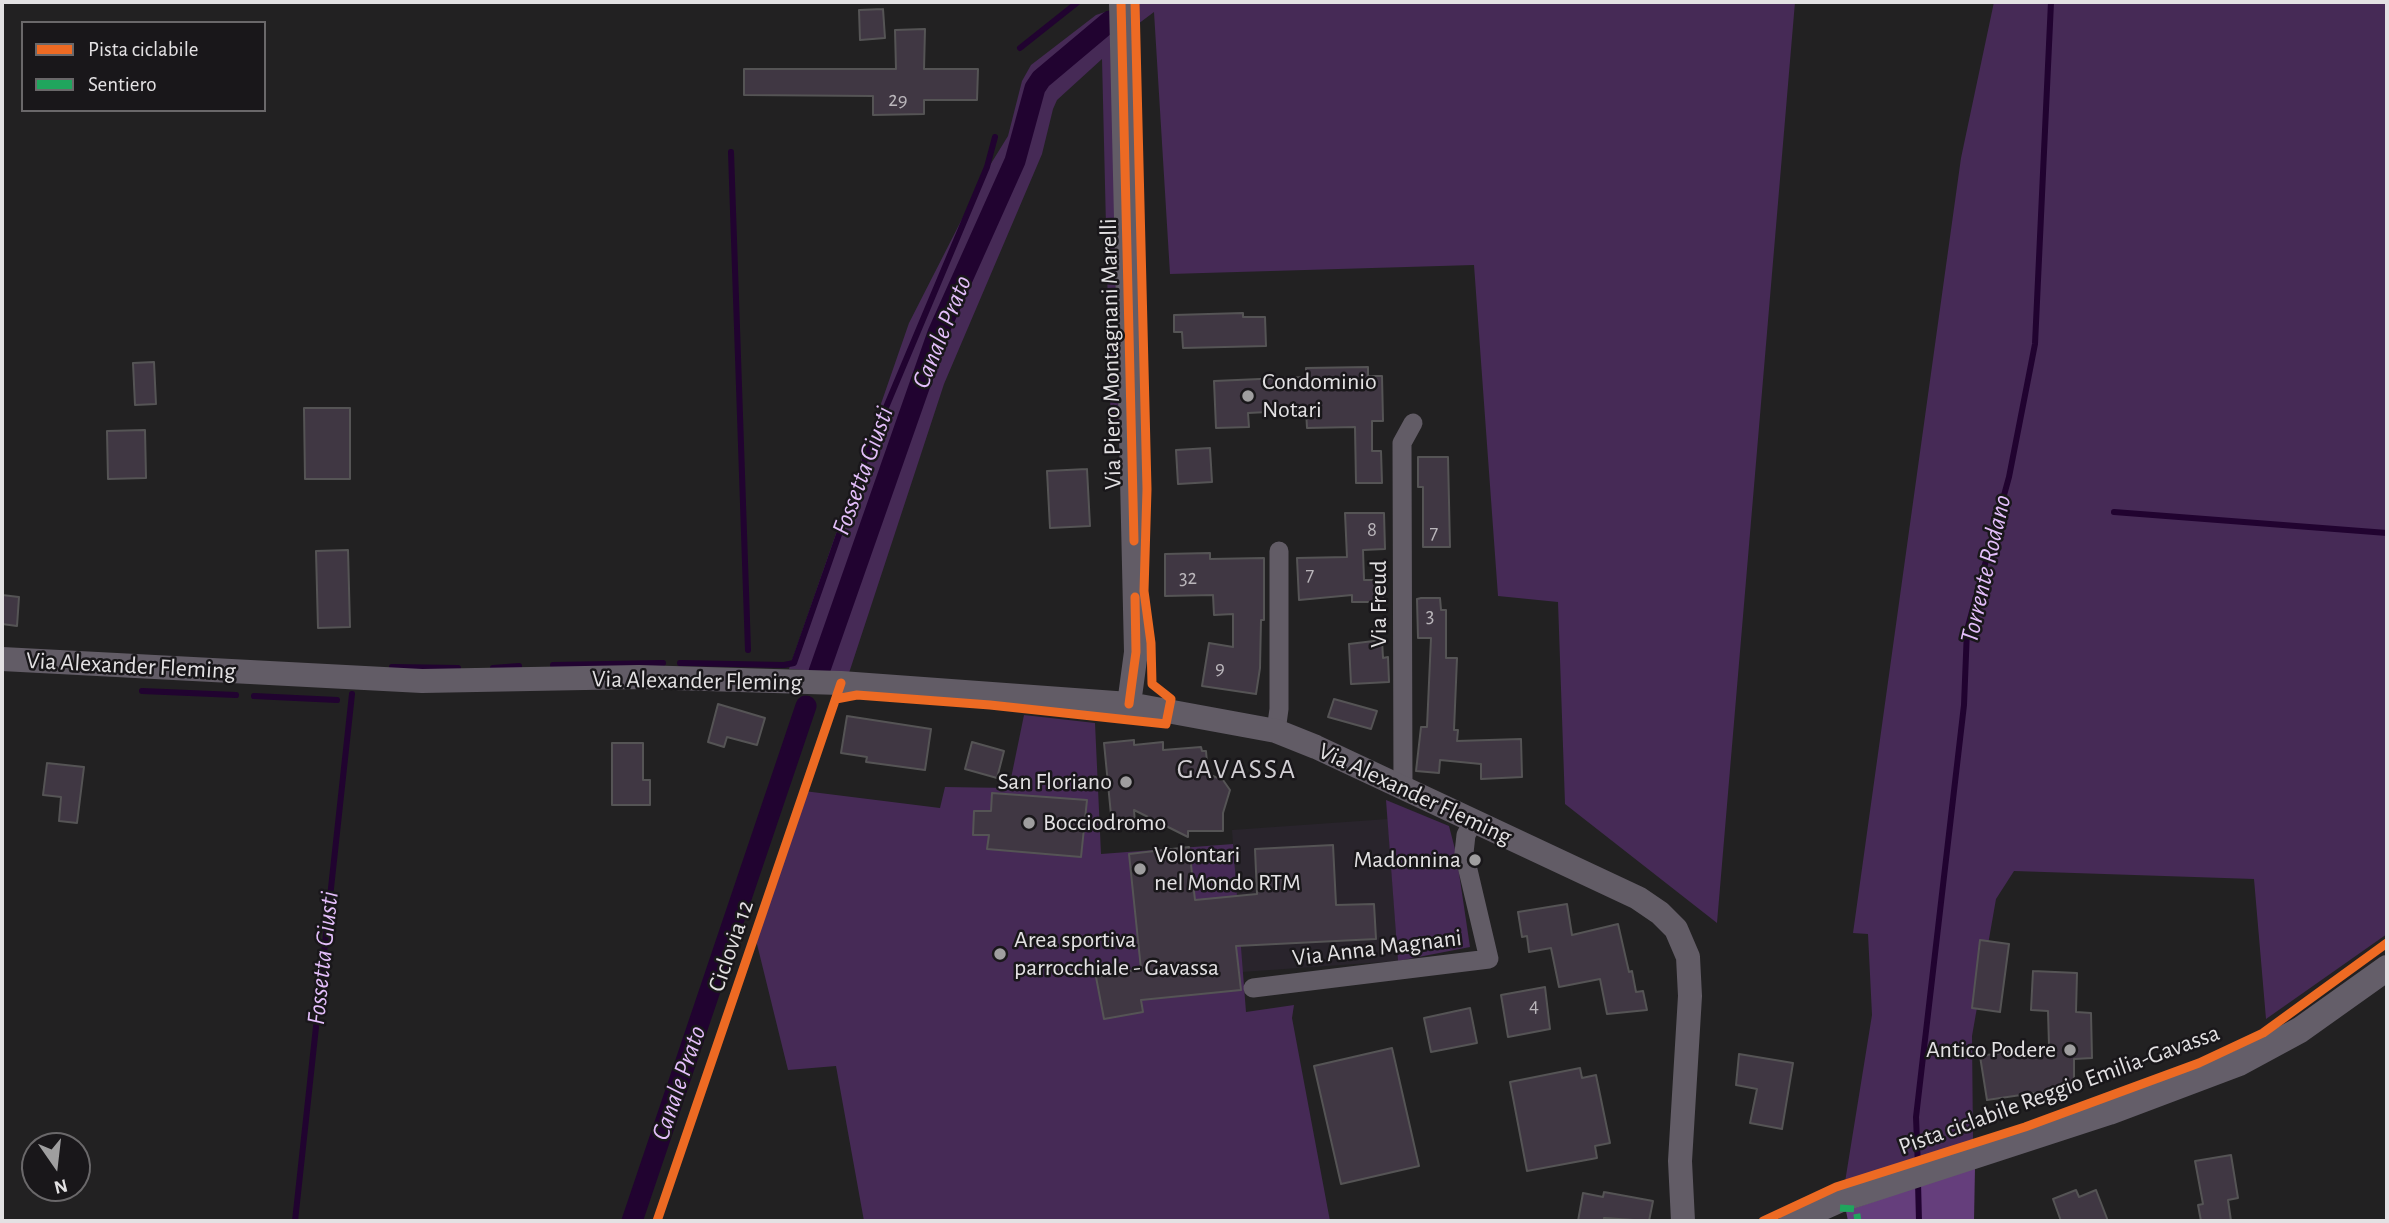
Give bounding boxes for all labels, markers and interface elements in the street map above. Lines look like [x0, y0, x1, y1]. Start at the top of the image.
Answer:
legend [21, 21, 266, 112]
text: Pista ciclabile [88, 39, 199, 60]
text: Sentiero [88, 74, 157, 95]
house number: 29 [888, 87, 908, 113]
street label: Via Piero Montagnani Marelli [1094, 218, 1128, 490]
water label: Canale Prato [905, 271, 979, 393]
place label: Condominio Notari [1262, 368, 1377, 424]
marker: Condominio Notari [1240, 388, 1256, 404]
water label: Fossetta Giusti [825, 403, 901, 539]
water label: Torrente Rodano [1954, 492, 2018, 646]
house number: 8 [1367, 517, 1377, 543]
house number: 7 [1430, 520, 1438, 546]
street label: Via Freud [1365, 560, 1393, 648]
house number: 7 [1306, 562, 1314, 588]
house number: 32 [1179, 565, 1197, 591]
house number: 3 [1426, 603, 1434, 629]
street label: Via Alexander Fleming [25, 646, 237, 686]
house number: 9 [1215, 655, 1225, 681]
street label: Via Alexander Fleming [592, 665, 802, 697]
street label: Via Alexander Fleming [1314, 737, 1516, 851]
district label: GAVASSA [1178, 753, 1296, 787]
place label: San Floriano [998, 768, 1112, 796]
marker: San Floriano [1118, 774, 1134, 790]
place label: Bocciodromo [1043, 809, 1166, 837]
marker: Bocciodromo [1021, 815, 1037, 831]
place label: Volontari nel Mondo RTM [1154, 841, 1301, 897]
place label: Madonnina [1353, 846, 1461, 874]
marker: Madonnina [1467, 852, 1483, 868]
marker: Volontari nel Mondo RTM [1132, 861, 1148, 877]
water label: Fossetta Giusti [300, 890, 346, 1026]
street label: Ciclovia 12 [702, 896, 760, 996]
street label: Via Anna Magnani [1291, 923, 1463, 973]
place label: Area sportiva parrocchiale - Gavassa [1014, 926, 1219, 982]
marker: Area sportiva parrocchiale - Gavassa [992, 946, 1008, 962]
house number: 4 [1529, 993, 1539, 1019]
street label: Pista ciclabile Reggio Emilia-Gavassa [1894, 1018, 2224, 1162]
water label: Canale Prato [645, 1022, 713, 1144]
place label: Antico Podere [1926, 1036, 2056, 1064]
marker: Antico Podere [2062, 1042, 2078, 1058]
north arrow [21, 1132, 91, 1202]
text: N [52, 1175, 69, 1197]

